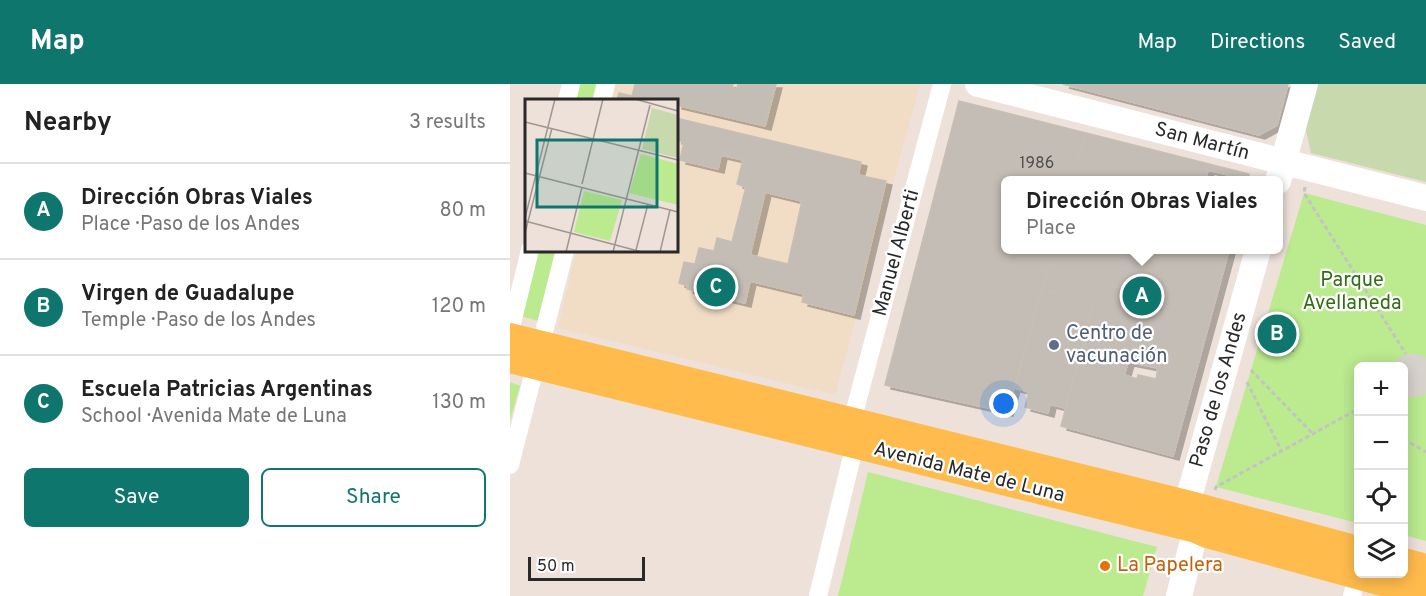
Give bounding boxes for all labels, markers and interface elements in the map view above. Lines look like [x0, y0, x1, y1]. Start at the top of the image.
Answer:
text: Map [30, 24, 85, 60]
text: Map [1137, 29, 1177, 56]
text: Directions [1210, 29, 1305, 56]
text: Saved [1338, 29, 1396, 56]
inset map [525, 99, 678, 252]
text: Nearby [24, 107, 112, 140]
text: 3 results [409, 110, 486, 136]
street label: San Martín [1152, 117, 1252, 167]
house number: 1986 [1020, 154, 1054, 174]
popup [1001, 176, 1283, 254]
text: Dirección Obras Viales [81, 185, 313, 212]
street label: Manuel Alberti [868, 187, 926, 319]
text: Dirección Obras Viales [1026, 189, 1258, 216]
text: A [36, 198, 51, 224]
text: 80 m [440, 198, 486, 224]
text: Place · Paso de los Andes [81, 212, 300, 238]
text: Place [1026, 216, 1076, 242]
pin: C [696, 264, 736, 310]
park label: Parque Avellaneda [1302, 268, 1402, 317]
pin: A [1122, 274, 1162, 318]
text: Virgen de Guadalupe [81, 281, 295, 308]
text: B [37, 294, 50, 320]
text: 120 m [432, 294, 486, 320]
text: Temple · Paso de los Andes [81, 308, 316, 334]
street label: Paso de los Andes [1184, 309, 1254, 471]
pin: B [1258, 312, 1296, 356]
place label: Centro de vacunación [1066, 321, 1168, 370]
marker: Centro de vacunación [1047, 338, 1061, 352]
map controls [1354, 362, 1408, 578]
button: + [1354, 362, 1408, 416]
text: Escuela Patricias Argentinas [81, 377, 373, 404]
your location [989, 389, 1018, 418]
text: C [37, 390, 50, 416]
text: 130 m [432, 390, 486, 416]
text: School · Avenida Mate de Luna [81, 404, 347, 430]
button: − [1354, 416, 1408, 470]
street label: Avenida Mate de Luna [871, 437, 1067, 509]
button: Save [24, 468, 249, 527]
button: Share [261, 468, 486, 527]
button: locate [1354, 470, 1408, 524]
button: layers [1354, 524, 1408, 578]
place label: La Papelera [1117, 553, 1223, 579]
scale bar [528, 554, 645, 582]
text: 50 m [537, 557, 575, 577]
marker: La Papelera [1098, 559, 1112, 573]

